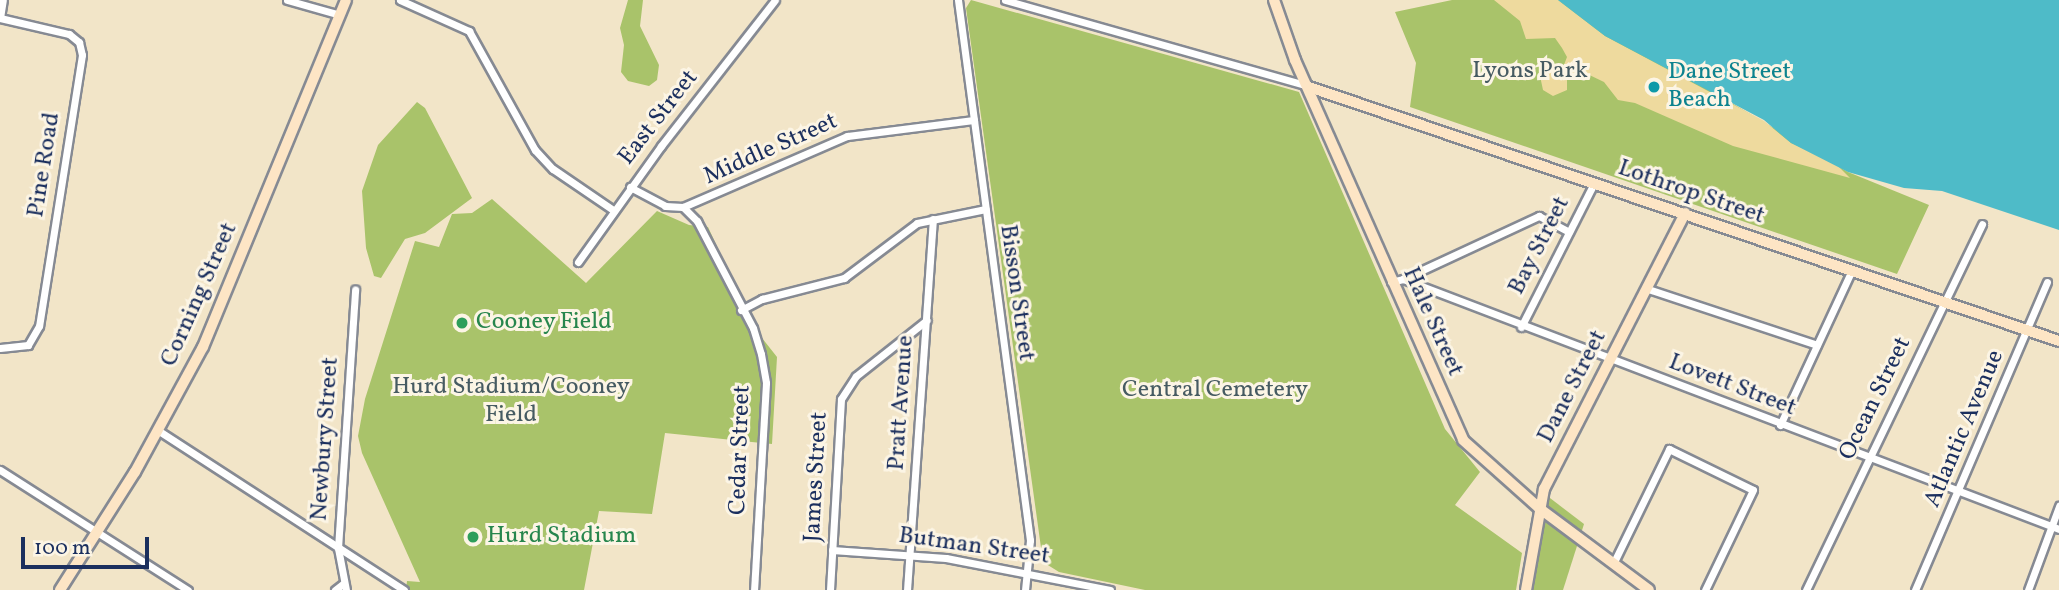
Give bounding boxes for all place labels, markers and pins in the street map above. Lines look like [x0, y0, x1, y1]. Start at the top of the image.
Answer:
place label: Dane Street Beach [1668, 59, 1791, 115]
marker: Dane Street Beach [1646, 79, 1662, 95]
place label: Cooney Field [476, 309, 613, 337]
marker: Cooney Field [454, 315, 470, 331]
place label: Hurd Stadium [487, 523, 636, 551]
marker: Hurd Stadium [465, 529, 481, 545]

